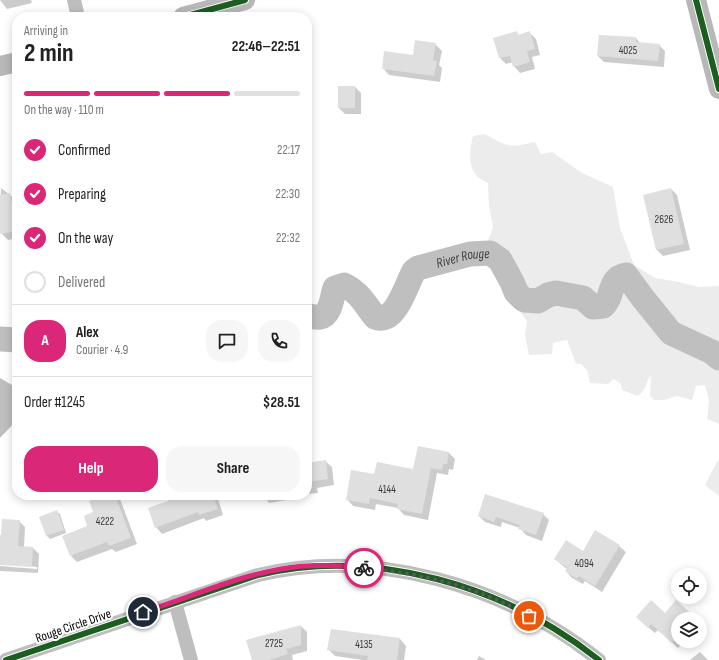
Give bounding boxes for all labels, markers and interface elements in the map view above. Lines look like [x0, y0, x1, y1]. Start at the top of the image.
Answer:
text: Arriving in [24, 23, 68, 39]
text: 22:46–22:51 [232, 37, 300, 56]
text: 2 min [24, 38, 74, 69]
house number: 4025 [619, 44, 637, 57]
text: On the way · 110 m [24, 102, 104, 118]
icon: check [24, 139, 46, 161]
text: Confirmed [58, 141, 111, 160]
text: 22:17 [277, 142, 300, 158]
icon: check [24, 183, 46, 205]
text: Preparing [58, 185, 106, 204]
text: 22:30 [276, 186, 300, 202]
house number: 2626 [655, 213, 674, 226]
icon: check [24, 227, 46, 249]
text: On the way [58, 229, 113, 248]
text: 22:32 [276, 230, 300, 246]
water label: River Rouge [434, 245, 490, 272]
text: Delivered [58, 273, 105, 292]
button: chat [206, 320, 248, 362]
button: phone [258, 320, 300, 362]
text: Alex [76, 323, 99, 342]
text: A [41, 331, 49, 350]
text: Courier · 4.9 [76, 342, 128, 358]
text: Order #1245 [24, 393, 85, 412]
text: $28.51 [263, 393, 300, 412]
button: Help [24, 446, 158, 492]
button: Share [166, 446, 300, 492]
house number: 4144 [378, 483, 396, 496]
house number: 4222 [96, 515, 115, 528]
courier [344, 548, 384, 588]
icon: bike [353, 557, 375, 579]
house number: 4094 [575, 557, 594, 570]
map controls [671, 568, 707, 648]
button: locate [671, 568, 707, 604]
pin [126, 595, 160, 629]
pin [512, 599, 546, 633]
icon: home [132, 601, 154, 623]
icon: bag [518, 605, 540, 627]
street label: Rouge Circle Drive [33, 606, 113, 646]
button: layers [671, 612, 707, 648]
house number: 2725 [265, 637, 283, 650]
house number: 4135 [355, 638, 373, 651]

